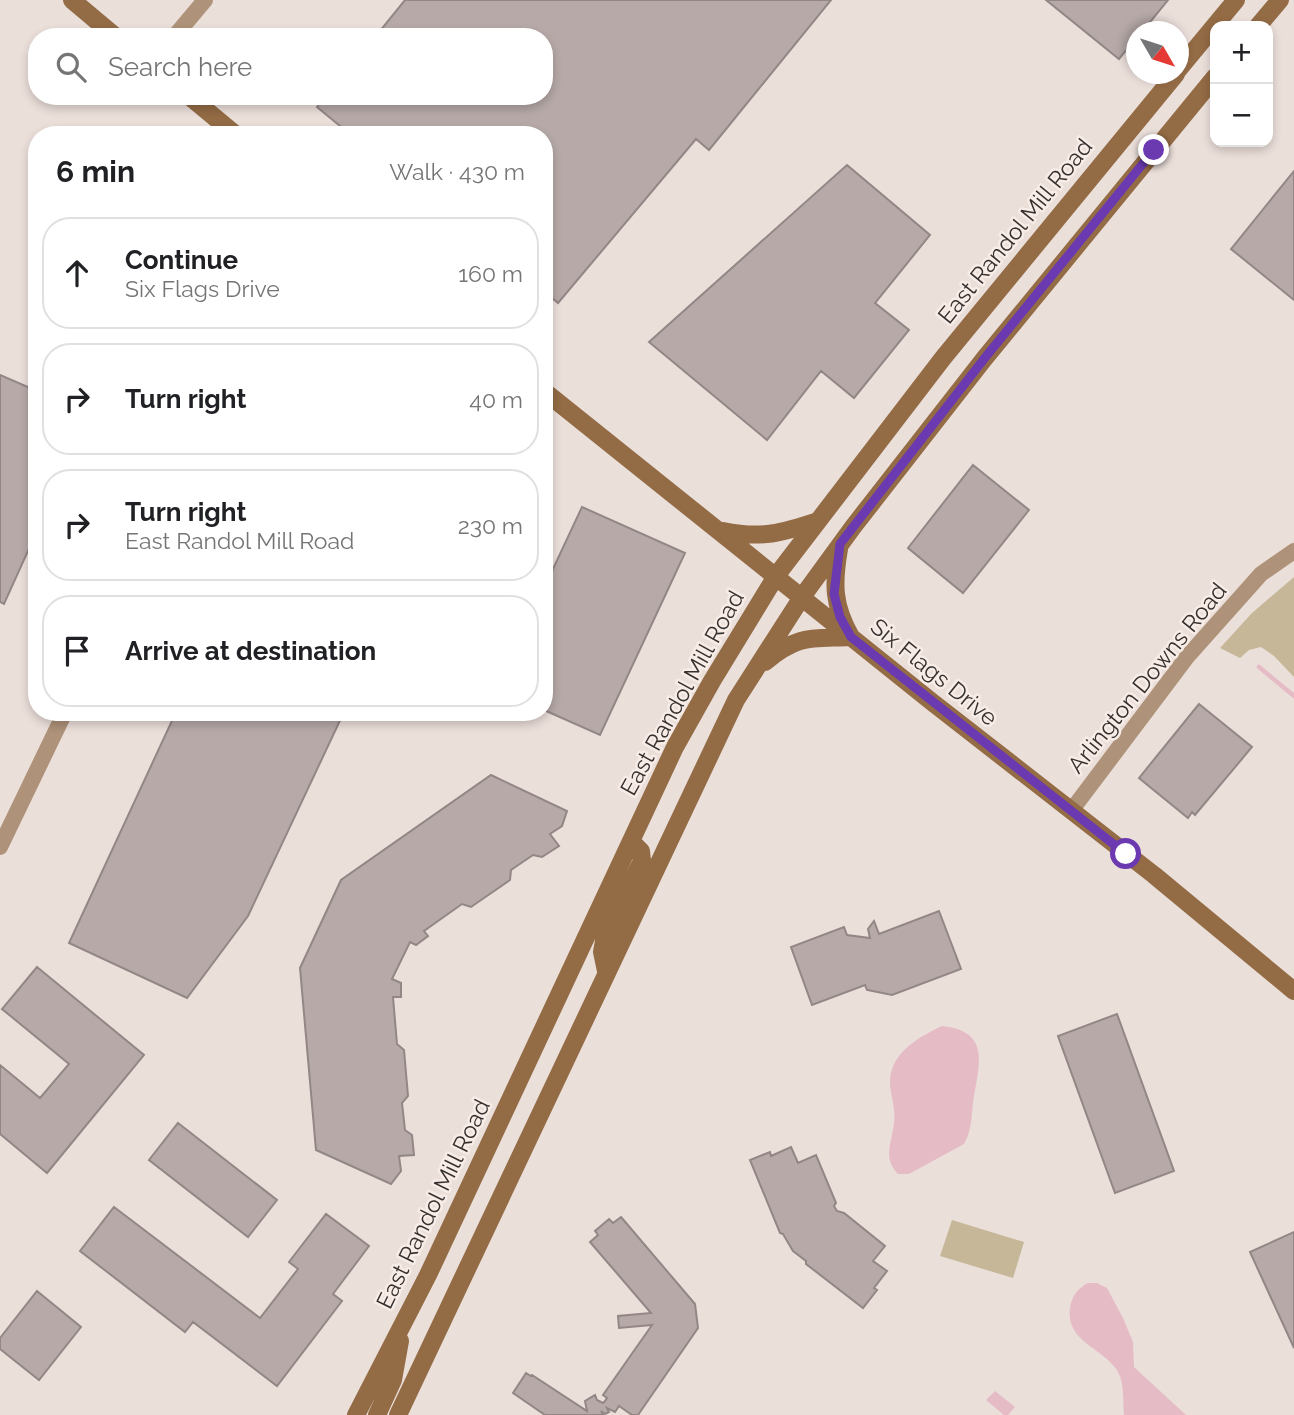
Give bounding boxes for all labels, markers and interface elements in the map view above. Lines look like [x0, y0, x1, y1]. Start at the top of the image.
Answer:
north arrow [1126, 21, 1189, 84]
map controls [1210, 21, 1273, 147]
button: + [1210, 21, 1273, 84]
search box [28, 28, 553, 105]
icon: search [52, 48, 90, 86]
text: Search here [108, 52, 252, 82]
button: − [1210, 84, 1273, 147]
street label: East Randol Mill Road [932, 133, 1097, 328]
route end [1138, 134, 1169, 165]
text: 6 min [56, 154, 135, 189]
text: Walk · 430 m [389, 158, 525, 185]
text: Continue [125, 245, 238, 275]
icon: ahead [58, 254, 96, 292]
text: 160 m [458, 260, 523, 287]
text: Six Flags Drive [125, 275, 280, 302]
icon: right [58, 380, 96, 418]
text: Turn right [125, 384, 246, 414]
text: 40 m [469, 386, 523, 413]
text: Turn right [125, 497, 246, 527]
icon: right [58, 506, 96, 544]
text: 230 m [458, 512, 523, 539]
text: East Randol Mill Road [125, 527, 354, 554]
street label: Arlington Downs Road [1062, 577, 1232, 778]
street label: East Randol Mill Road [614, 586, 749, 800]
street label: Six Flags Drive [866, 612, 1003, 731]
icon: arrive [58, 632, 96, 670]
text: Arrive at destination [125, 636, 376, 666]
route start [1110, 838, 1141, 869]
street label: East Randol Mill Road [370, 1095, 495, 1313]

